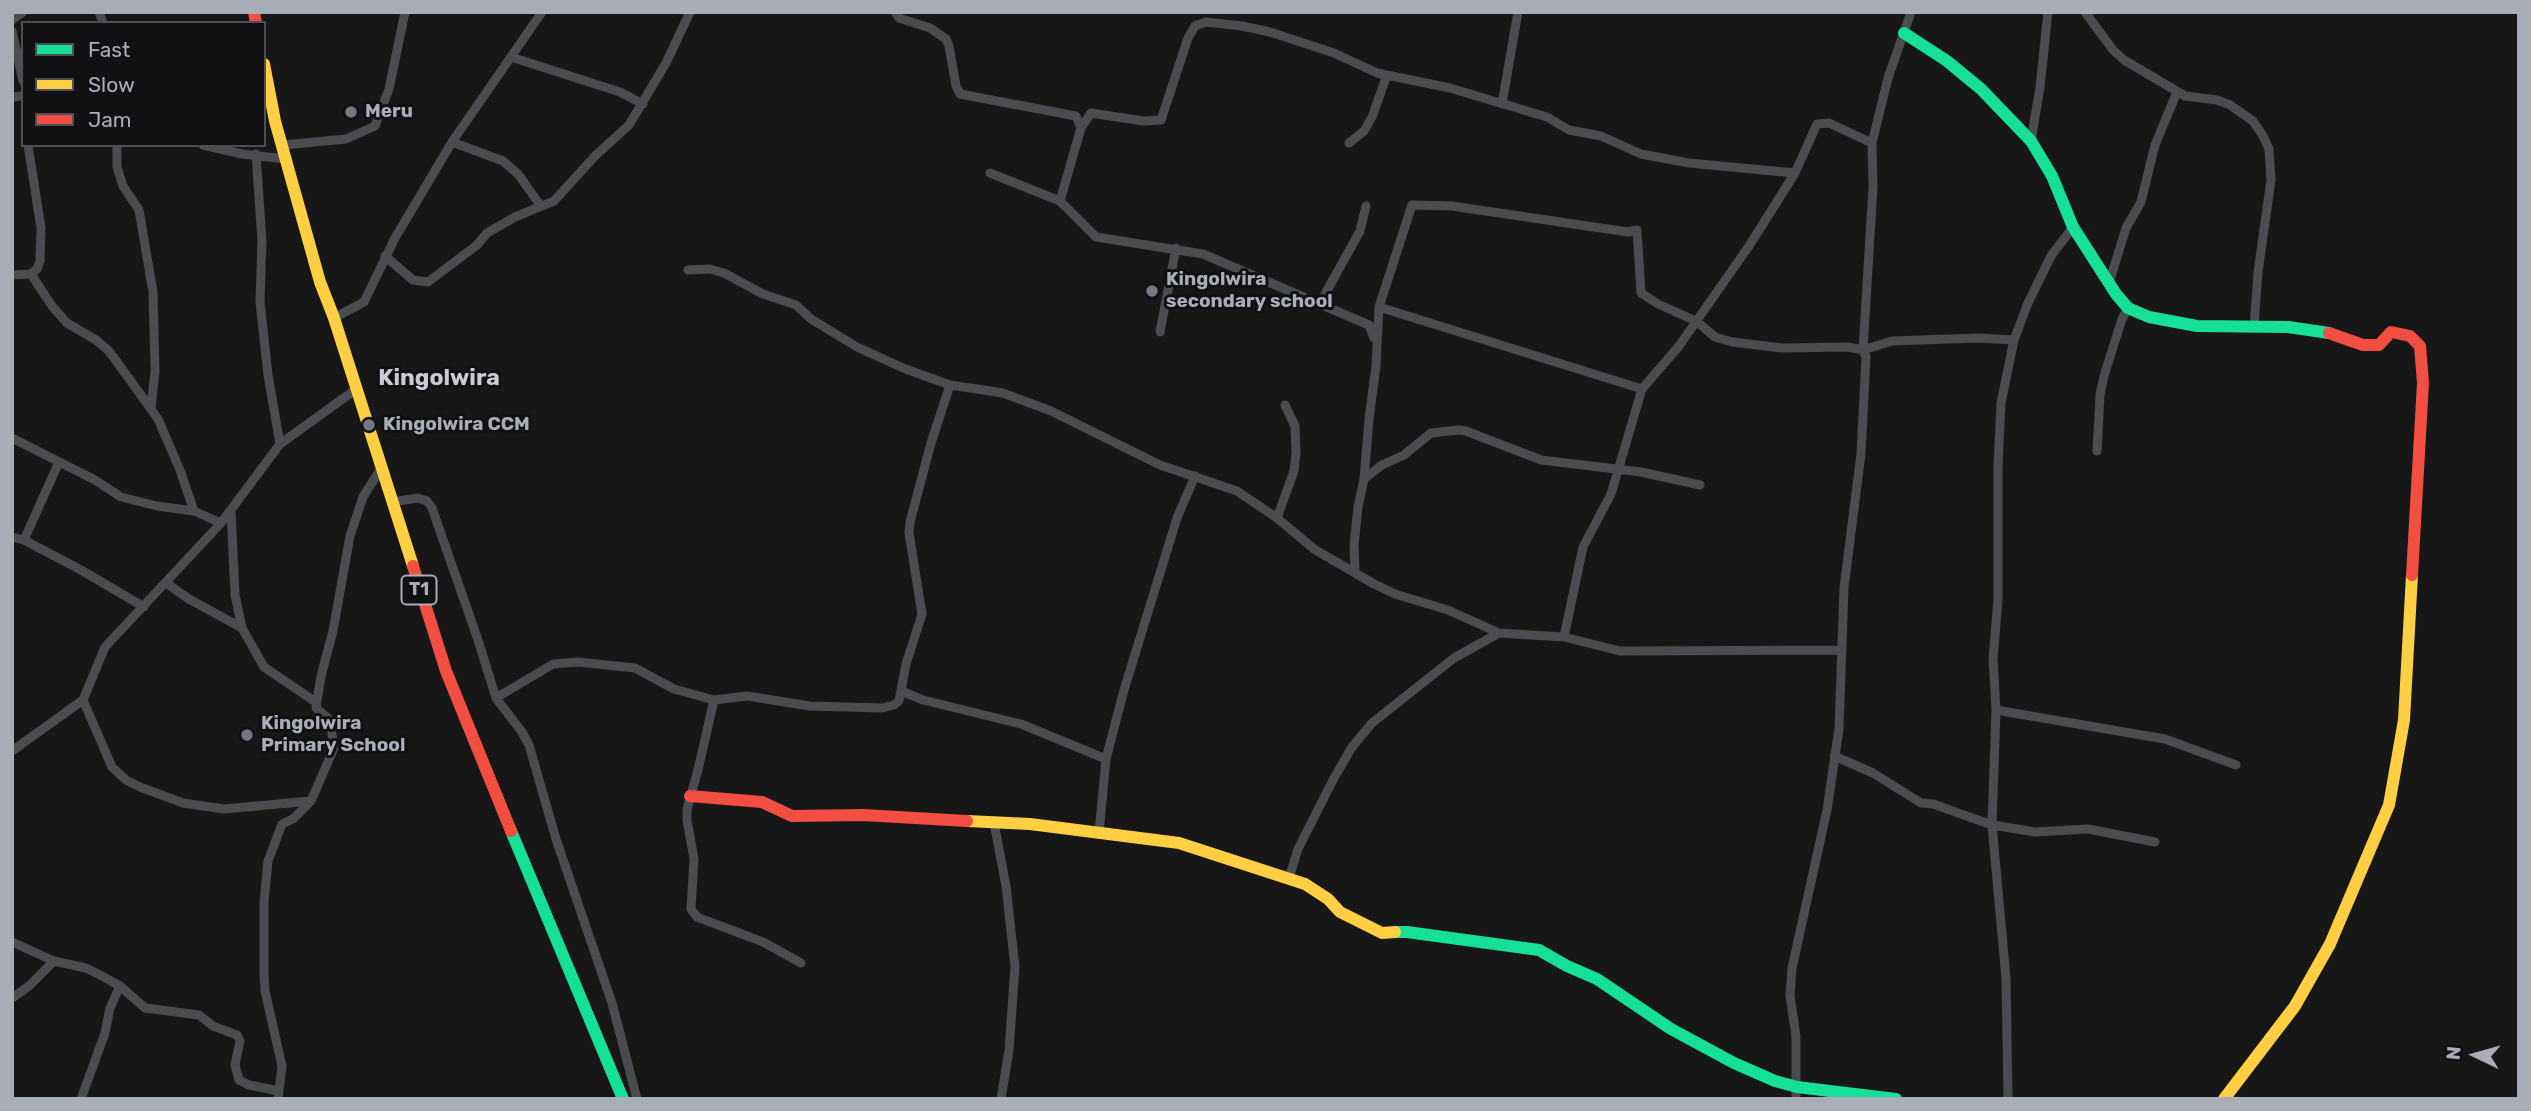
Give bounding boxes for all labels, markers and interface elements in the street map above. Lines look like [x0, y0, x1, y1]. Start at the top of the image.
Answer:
legend [21, 21, 266, 147]
text: Fast [88, 37, 130, 62]
text: Slow [88, 72, 135, 97]
place label: Meru [365, 101, 413, 123]
marker: Meru [343, 104, 359, 120]
text: Jam [88, 107, 132, 132]
place label: Kingolwira secondary school [1166, 269, 1333, 313]
marker: Kingolwira secondary school [1144, 283, 1160, 299]
district label: Kingolwira [378, 364, 500, 392]
place label: Kingolwira CCM [383, 414, 530, 436]
marker: Kingolwira CCM [361, 417, 377, 433]
road number: T1 [402, 576, 436, 604]
place label: Kingolwira Primary School [261, 713, 405, 757]
marker: Kingolwira Primary School [239, 727, 255, 743]
north arrow [2440, 1020, 2510, 1090]
text: N [2442, 1045, 2466, 1061]

